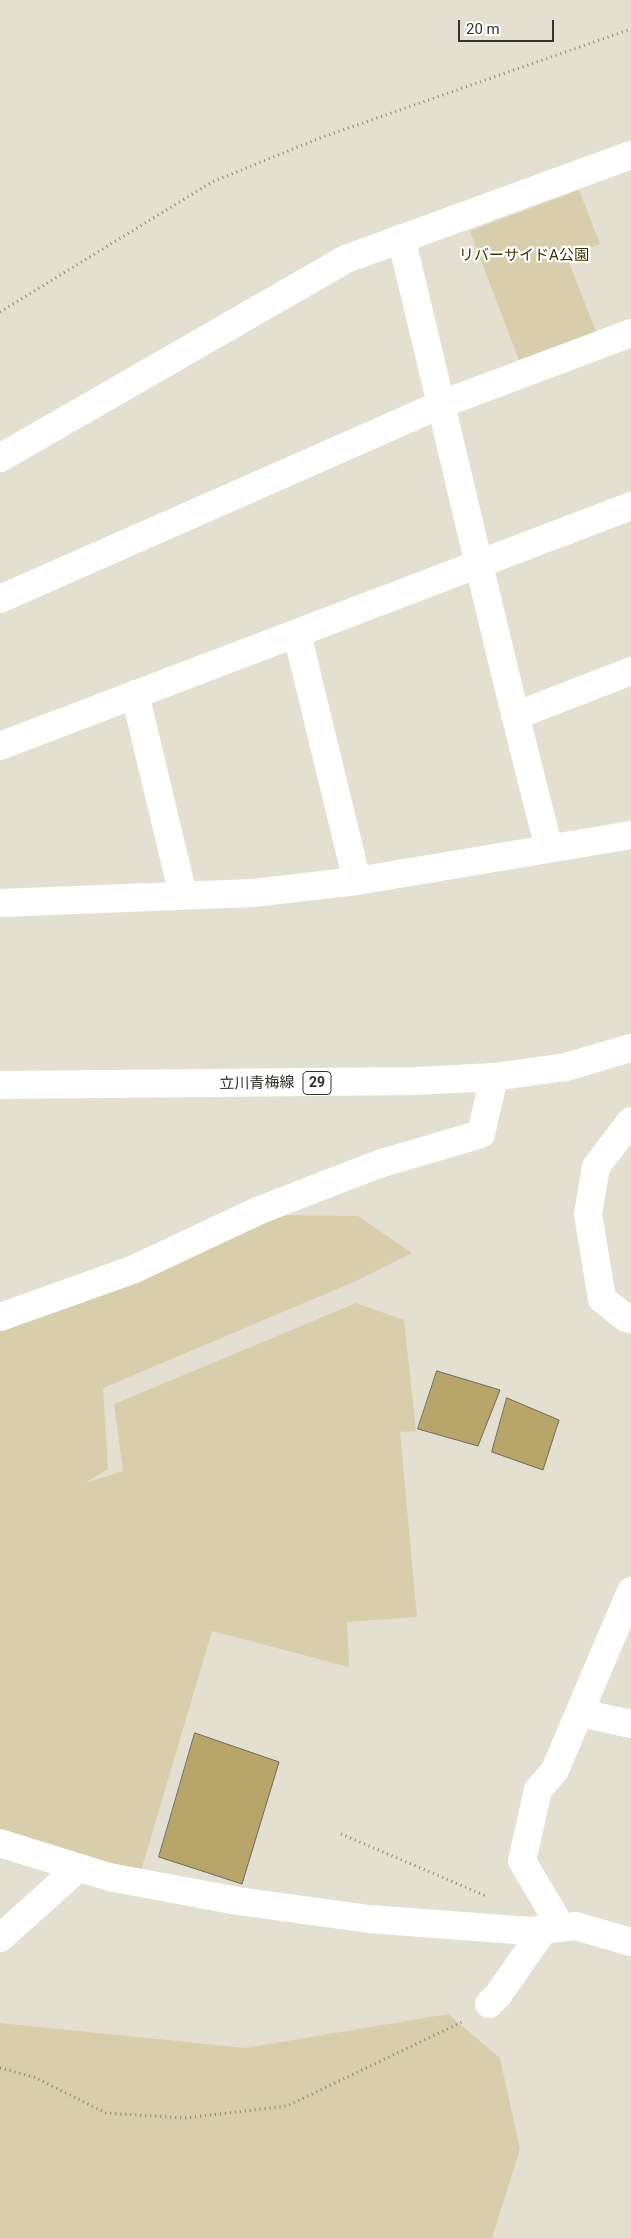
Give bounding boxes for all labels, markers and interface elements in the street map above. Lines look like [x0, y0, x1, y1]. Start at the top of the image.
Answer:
scale bar [461, 10, 557, 42]
text: 20 m [466, 20, 500, 38]
park label: リバーサイドA公園 [459, 247, 589, 265]
road number: 29 [303, 1072, 331, 1094]
street label: 立川青梅線 [219, 1074, 295, 1094]

